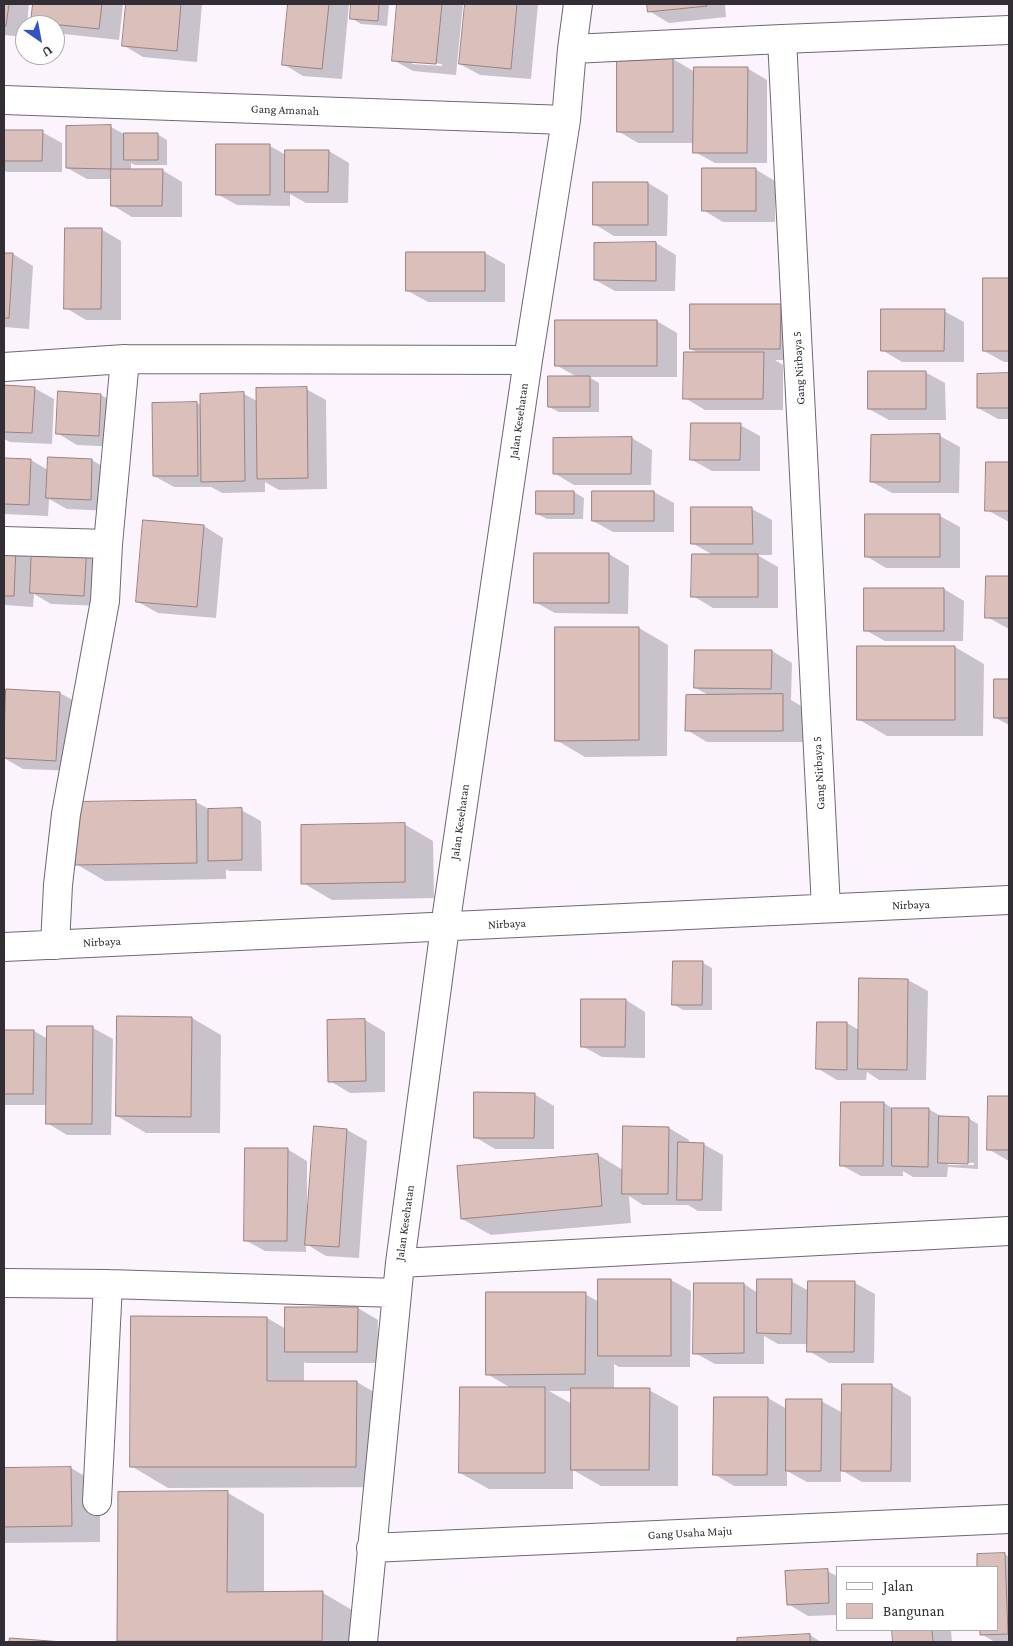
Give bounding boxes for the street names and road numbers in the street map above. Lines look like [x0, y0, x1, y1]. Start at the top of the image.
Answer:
street label: Gang Amanah [251, 102, 319, 118]
street label: Gang Nirbaya 5 [790, 331, 808, 405]
street label: Jalan Kesehatan [507, 382, 531, 460]
street label: Gang Nirbaya 5 [810, 736, 828, 810]
street label: Jalan Kesehatan [448, 783, 472, 861]
street label: Nirbaya [892, 897, 930, 913]
street label: Nirbaya [488, 916, 526, 932]
street label: Nirbaya [83, 934, 121, 950]
street label: Jalan Kesehatan [393, 1184, 417, 1262]
street label: Gang Usaha Maju [647, 1524, 733, 1542]

